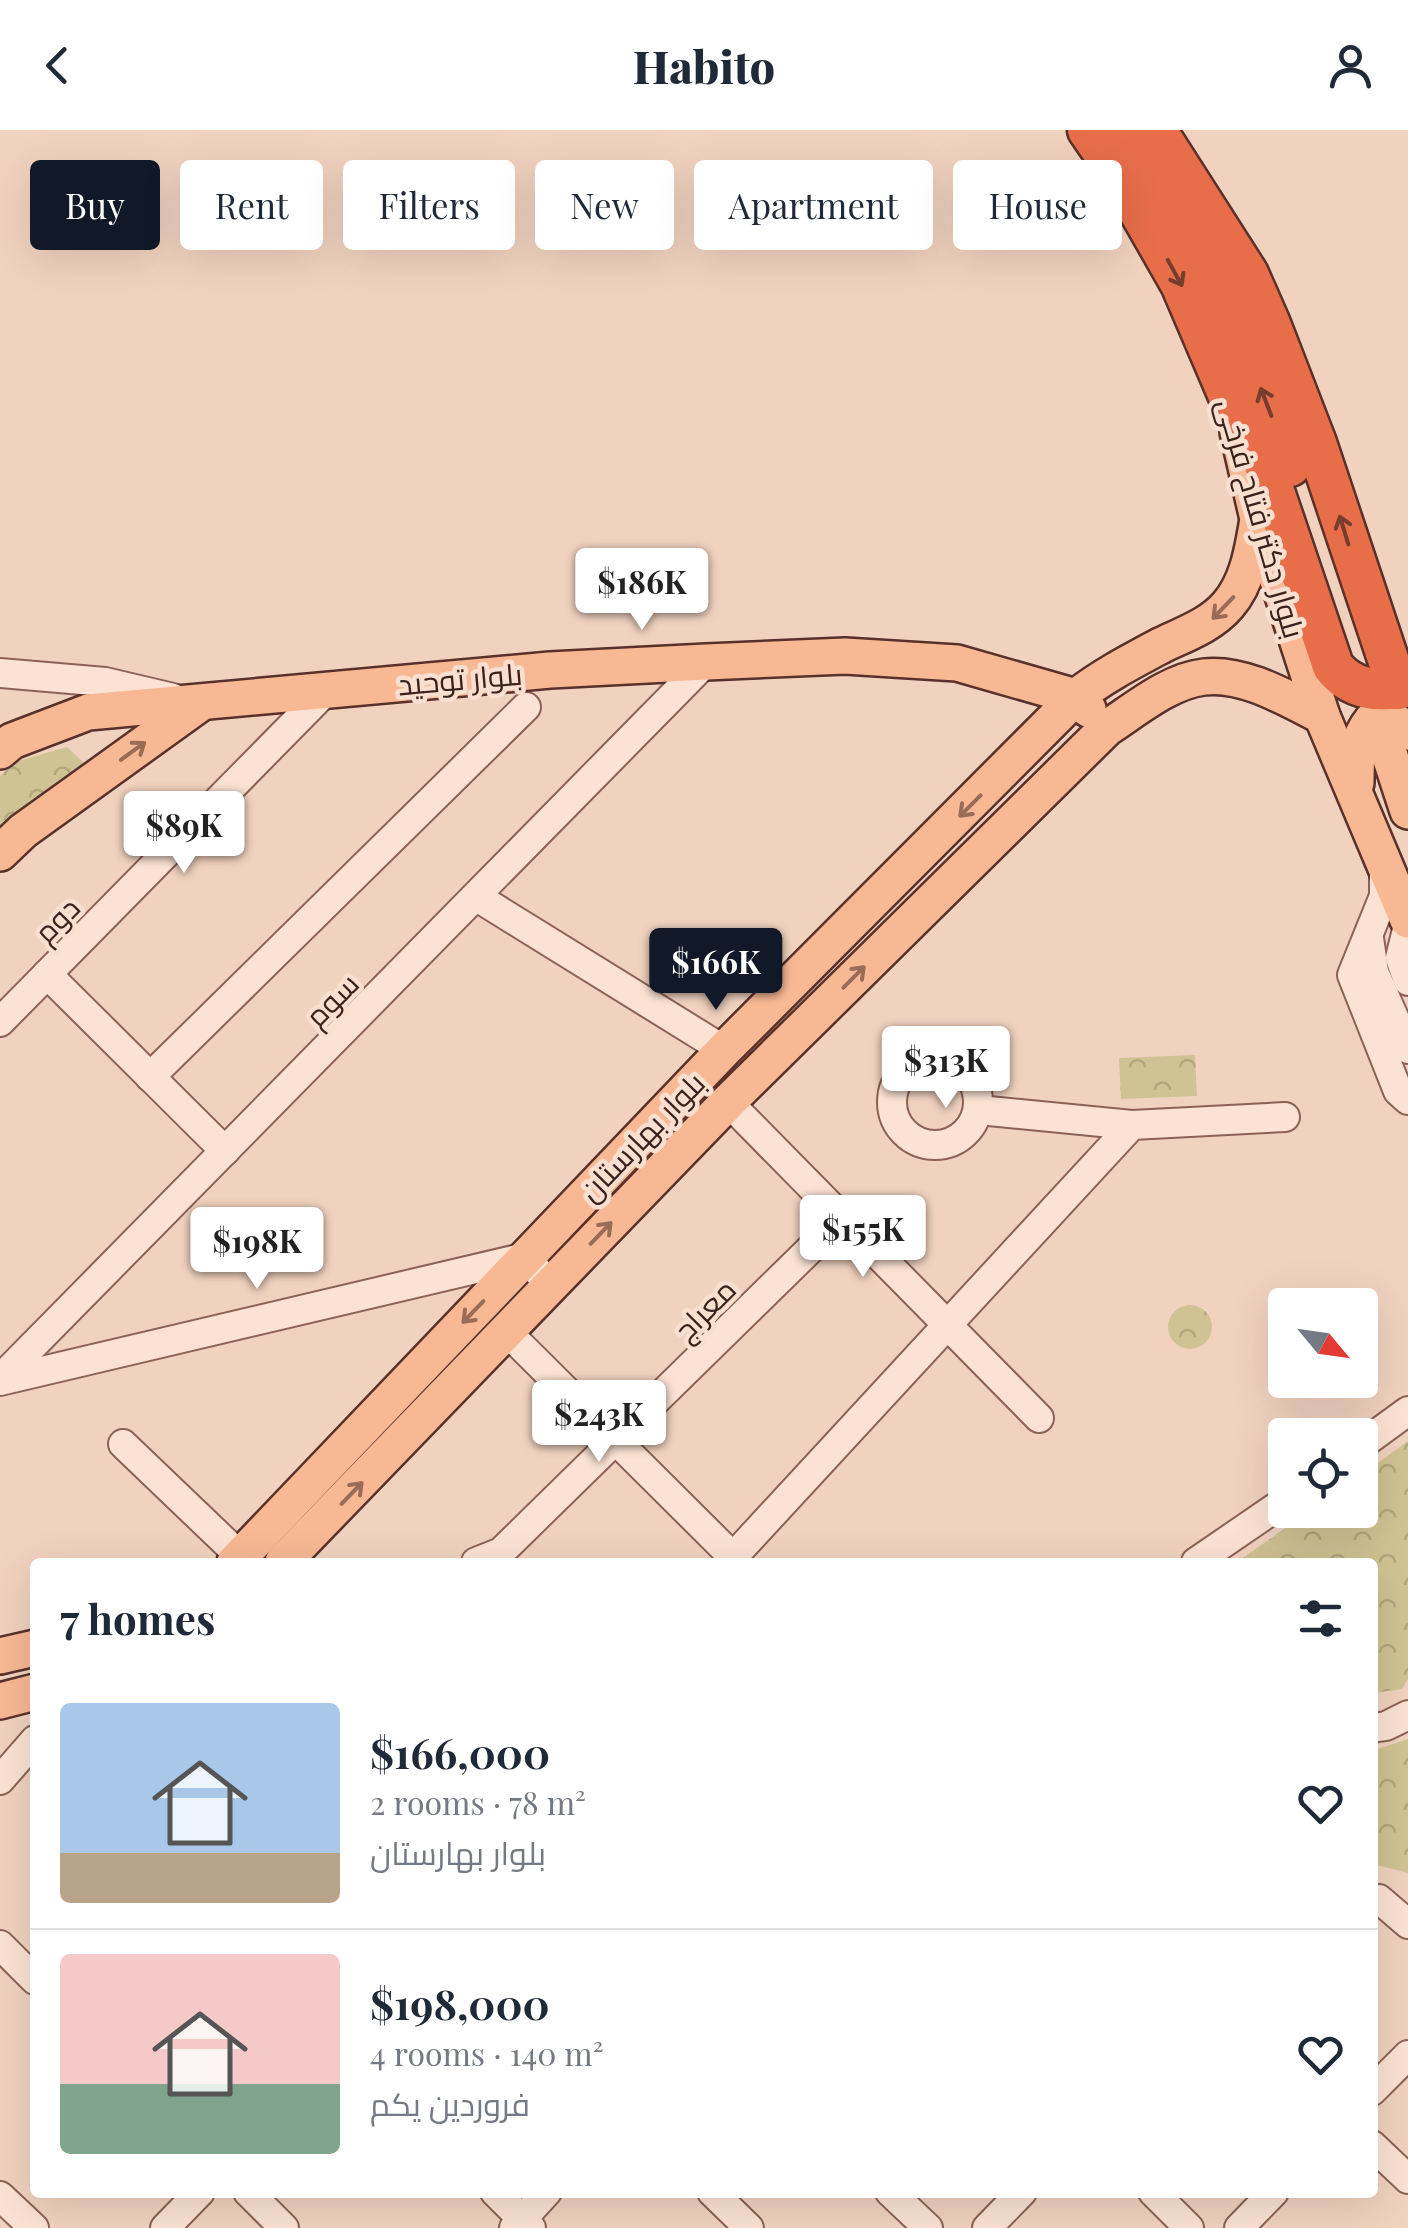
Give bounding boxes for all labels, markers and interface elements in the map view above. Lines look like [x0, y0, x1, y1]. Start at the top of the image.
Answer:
text: Habito [633, 35, 775, 95]
icon: back [30, 38, 85, 93]
icon: person [1323, 38, 1378, 93]
chip: Buy [30, 160, 160, 250]
chip: Rent [180, 160, 323, 250]
chip: Filters [343, 160, 515, 250]
chip: New [535, 160, 674, 250]
chip: Apartment [694, 160, 933, 250]
chip: House [953, 160, 1122, 250]
one-way arrow [1165, 258, 1185, 287]
one-way arrow [1256, 388, 1274, 419]
street label: بلوار دکتر فتاح فرخی [1207, 393, 1315, 643]
one-way arrow [1334, 515, 1352, 547]
pin: $186K [572, 548, 712, 633]
text: $186K [597, 559, 687, 602]
one-way arrow [1211, 595, 1235, 619]
street label: بلوار توحید [396, 653, 524, 703]
one-way arrow [119, 741, 146, 762]
pin: $89K [125, 791, 243, 876]
one-way arrow [959, 793, 983, 817]
text: $89K [146, 802, 222, 845]
street label: دوم [24, 887, 89, 952]
pin: $166K [646, 928, 786, 1013]
text: $166K [671, 939, 761, 982]
street label: سوم [295, 963, 368, 1036]
one-way arrow [842, 966, 866, 990]
pin: $313K [876, 1026, 1016, 1111]
text: $313K [904, 1037, 988, 1080]
street label: بلوار بهارستان [569, 1063, 713, 1209]
pin: $155K [793, 1195, 933, 1280]
text: $155K [822, 1206, 904, 1249]
pin: $198K [187, 1207, 327, 1292]
text: $198K [212, 1218, 302, 1261]
one-way arrow [589, 1222, 613, 1246]
street label: معراج [664, 1269, 745, 1350]
north arrow [1268, 1288, 1378, 1398]
map controls [1268, 1288, 1378, 1528]
one-way arrow [461, 1300, 485, 1324]
pin: $243K [529, 1380, 669, 1465]
text: $243K [554, 1391, 644, 1434]
button: locate [1268, 1418, 1378, 1528]
one-way arrow [339, 1481, 363, 1505]
text: 7 homes [60, 1590, 215, 1646]
icon: filters [1293, 1591, 1348, 1646]
text: $166,000 [370, 1724, 550, 1780]
icon: home [140, 1743, 260, 1863]
icon: heart [1293, 1776, 1348, 1831]
text: 2 rooms · 78 m² [370, 1780, 586, 1823]
text: بلوار بهارستان [370, 1830, 546, 1873]
text: $198,000 [370, 1975, 550, 2031]
icon: home [140, 1994, 260, 2114]
icon: heart [1293, 2027, 1348, 2082]
text: 4 rooms · 140 m² [370, 2031, 604, 2074]
text: فروردین یکم [370, 2081, 530, 2124]

